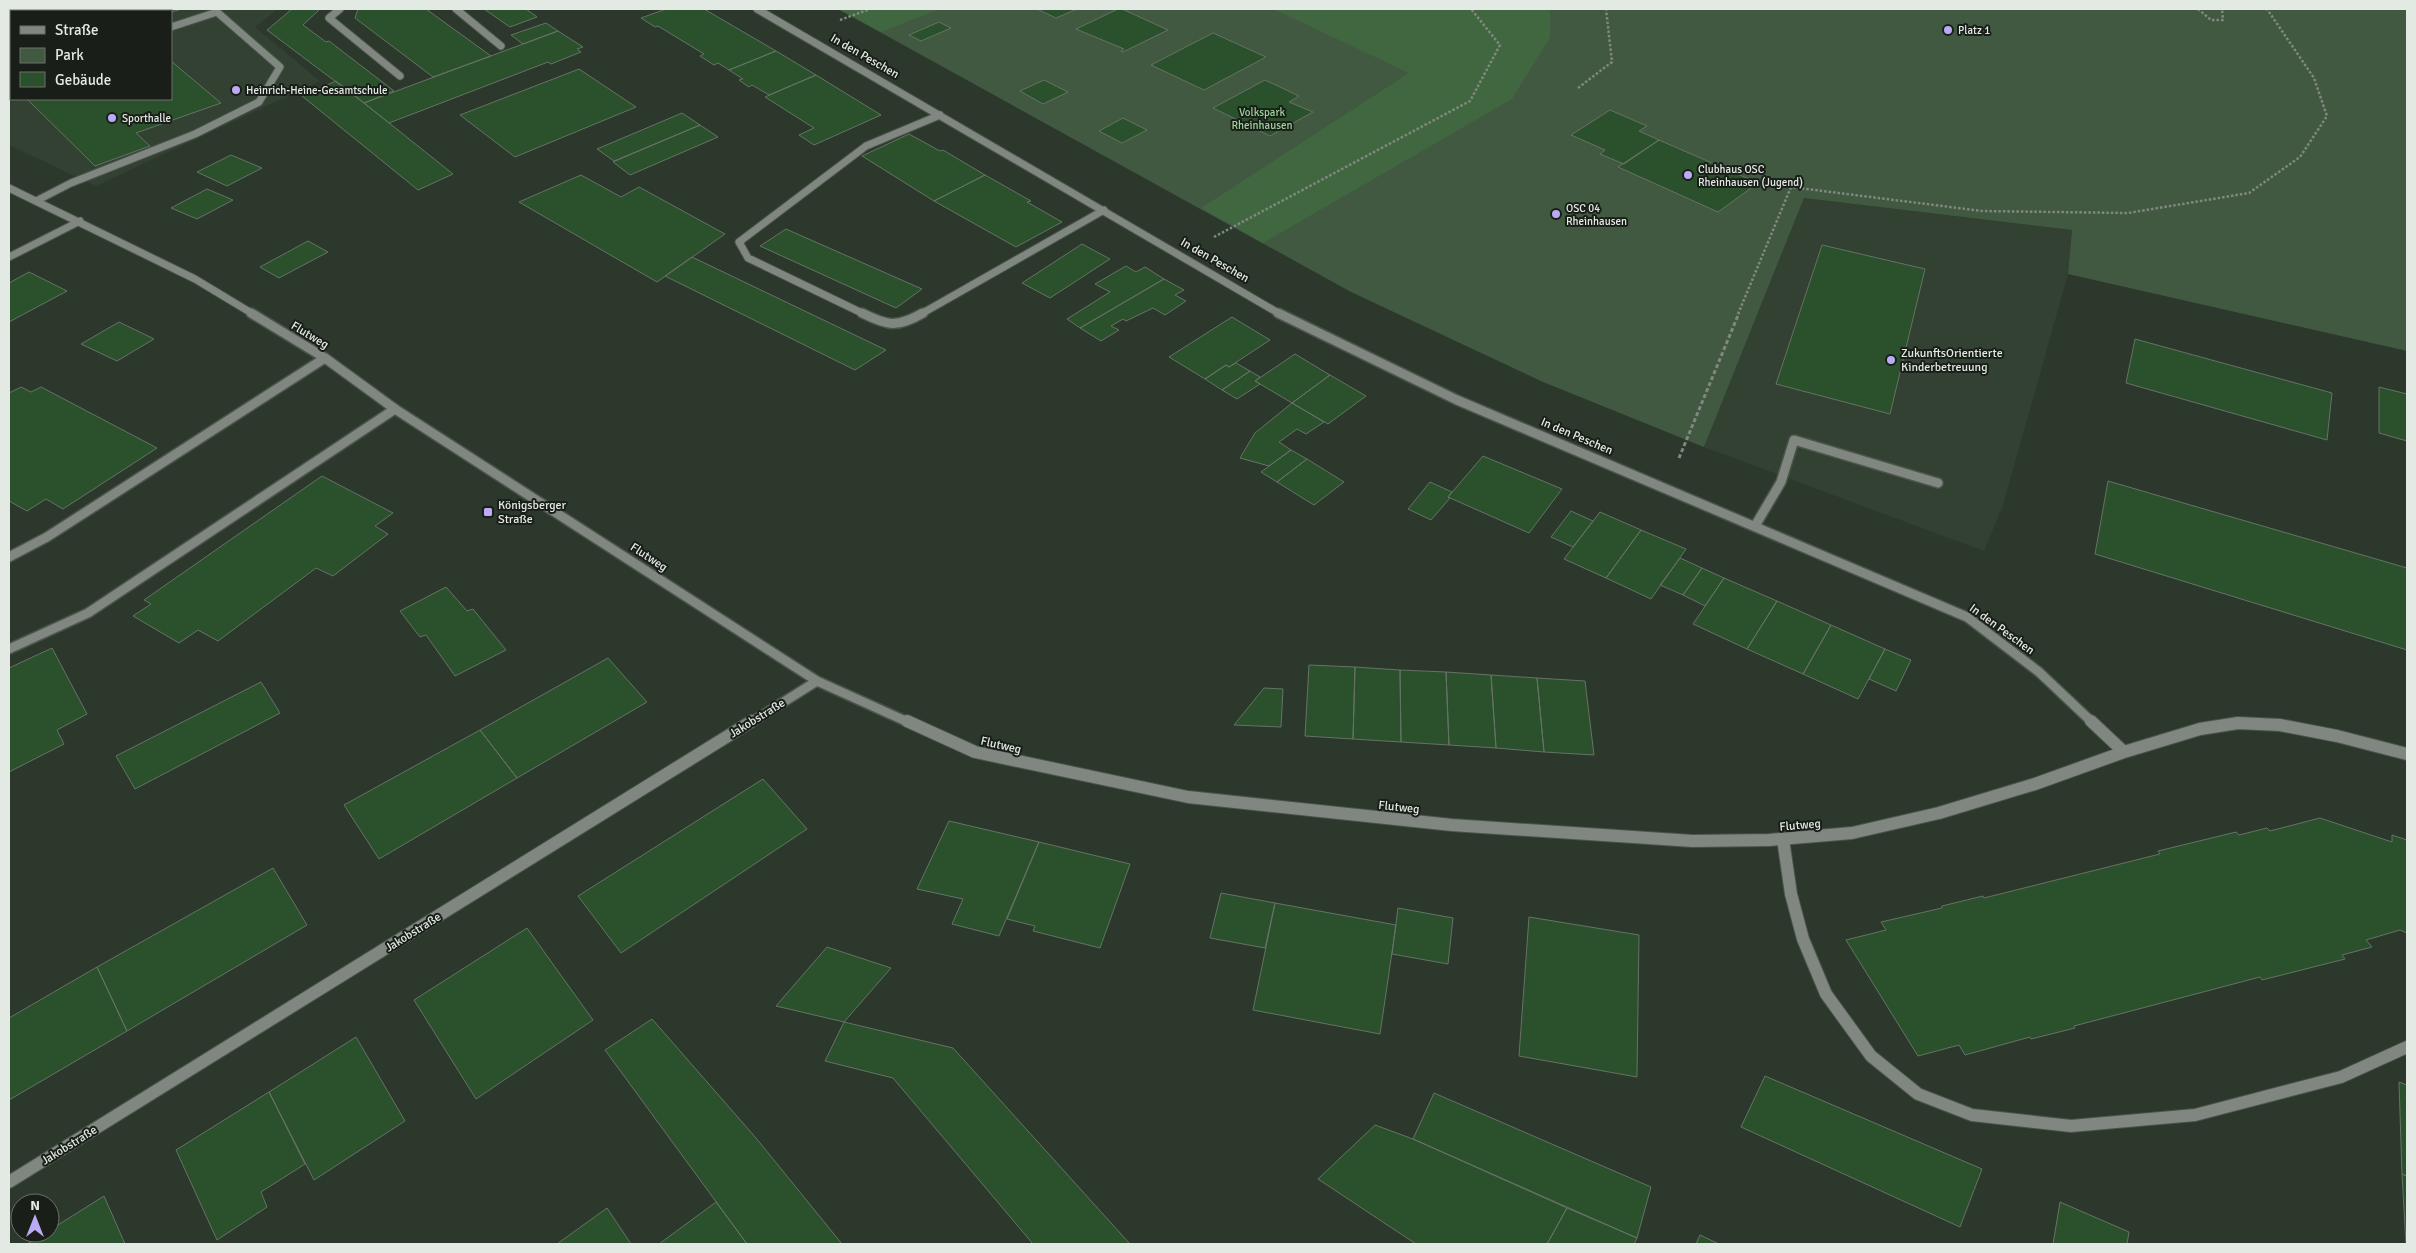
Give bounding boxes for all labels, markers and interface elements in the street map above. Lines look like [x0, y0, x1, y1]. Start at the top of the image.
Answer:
legend [10, 10, 172, 100]
text: Straße [55, 21, 99, 39]
marker: Platz 1 [1942, 24, 1954, 36]
place label: Platz 1 [1958, 24, 1990, 37]
street label: In den Peschen [828, 31, 902, 82]
text: Park [55, 46, 84, 64]
text: Gebäude [55, 71, 111, 89]
marker: Heinrich-Heine-Gesamtschule [230, 84, 242, 96]
place label: Heinrich-Heine-Gesamtschule [246, 84, 388, 97]
park label: Volkspark Rheinhausen [1232, 106, 1293, 132]
marker: Sporthalle [106, 112, 118, 124]
place label: Sporthalle [122, 112, 171, 125]
place label: Clubhaus OSC Rheinhausen (Jugend) [1698, 163, 1803, 189]
marker: Clubhaus OSC Rheinhausen (Jugend) [1682, 169, 1694, 181]
place label: OSC 04 Rheinhausen [1566, 202, 1627, 228]
marker: OSC 04 Rheinhausen [1550, 208, 1562, 220]
street label: In den Peschen [1178, 235, 1252, 286]
street label: Flutweg [288, 318, 331, 353]
place label: ZukunftsOrientierte Kinderbetreuung [1901, 346, 2003, 375]
marker: ZukunftsOrientierte Kinderbetreuung [1885, 354, 1897, 366]
street label: In den Peschen [1539, 415, 1615, 458]
place label: Königsberger Straße [498, 498, 567, 527]
marker: Königsberger Straße [482, 506, 494, 518]
street label: Flutweg [627, 540, 670, 575]
street label: In den Peschen [1966, 601, 2037, 658]
street label: Jakobstraße [727, 695, 788, 741]
street label: Flutweg [979, 734, 1023, 757]
street label: Flutweg [1378, 798, 1420, 817]
street label: Flutweg [1779, 816, 1821, 835]
street label: Jakobstraße [383, 909, 444, 955]
street label: Jakobstraße [39, 1122, 100, 1168]
north arrow [10, 1193, 60, 1243]
text: N [30, 1197, 40, 1214]

